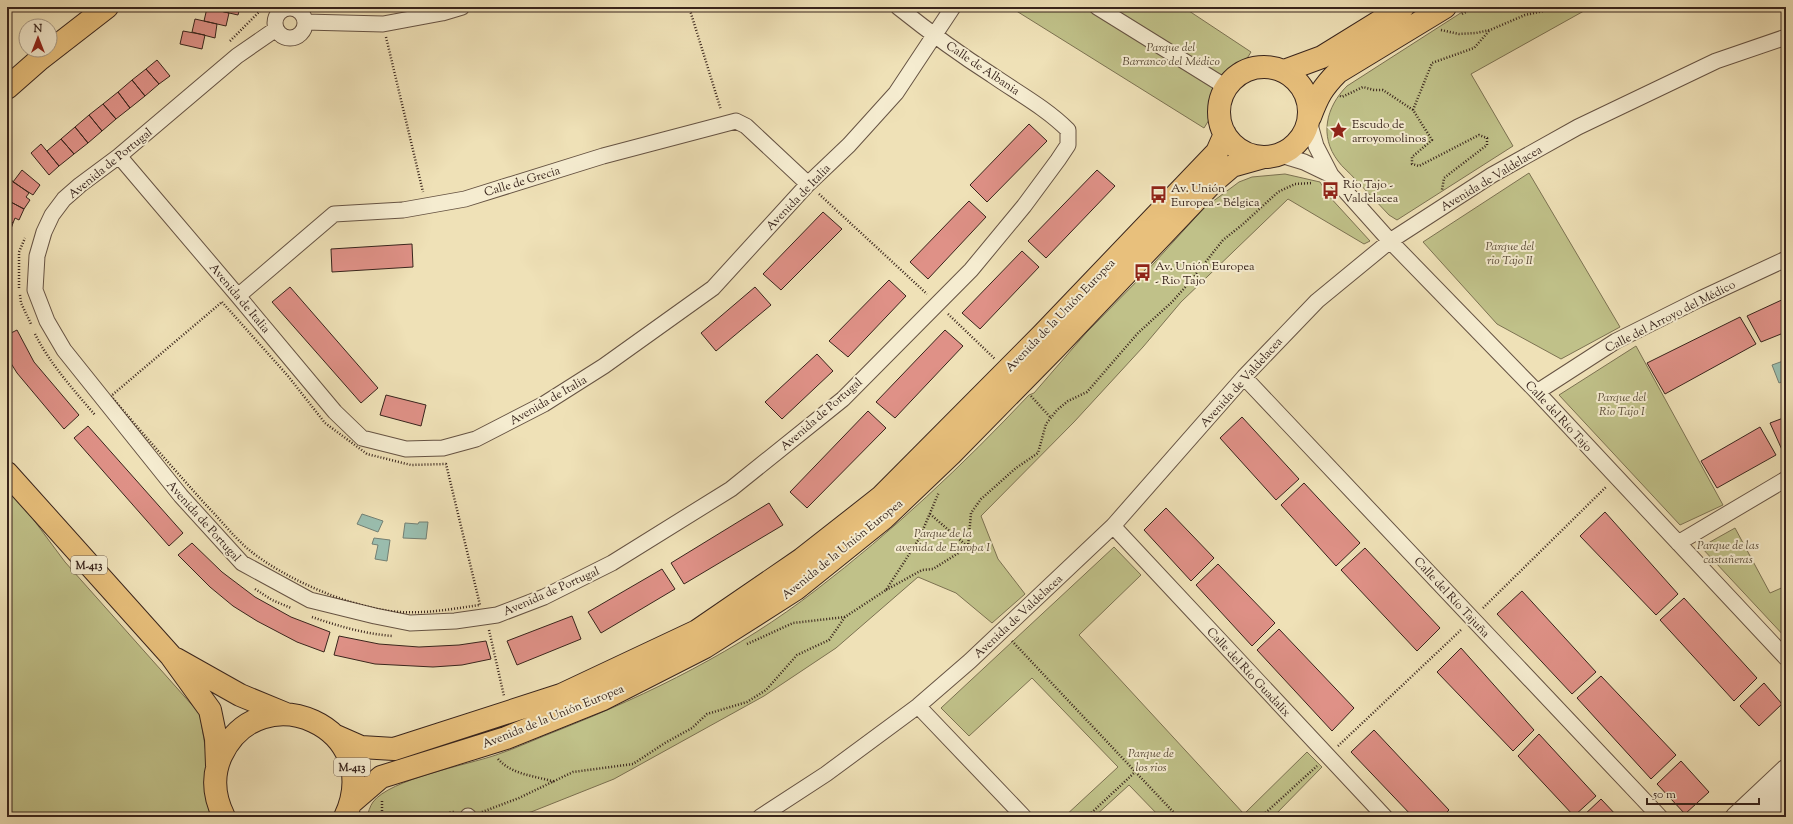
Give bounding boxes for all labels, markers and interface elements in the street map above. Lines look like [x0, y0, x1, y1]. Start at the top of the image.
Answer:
north arrow [18, 18, 58, 58]
text: N [33, 21, 43, 37]
street label: Calle de Albania [942, 37, 1023, 101]
park label: Parque del Barranco del Médico [1122, 39, 1220, 71]
place label: Escudo de arroyomolinos [1352, 116, 1426, 148]
place icon: Escudo de arroyomolinos [1329, 121, 1349, 141]
street label: Avenida de Portugal [65, 124, 157, 203]
street label: Avenida de Valdelacea [1437, 141, 1546, 216]
street label: Avenida de Italia [762, 160, 836, 235]
street label: Calle de Grecia [482, 162, 563, 202]
place label: Río Tajo - Valdelacea [1343, 176, 1399, 208]
place label: Av. Unión Europea - Bélgica [1171, 180, 1260, 212]
bus stop icon: Río Tajo - Valdelacea [1320, 181, 1340, 201]
bus stop icon: Av. Unión Europea - Bélgica [1148, 185, 1168, 205]
park label: Parque del rio Tajo II [1486, 238, 1534, 270]
street label: Avenida de la Unión Europea [1002, 255, 1120, 376]
place label: Av. Unión Europea - Rio Tajo [1155, 258, 1255, 290]
street label: Avenida de Italia [205, 260, 274, 338]
bus stop icon: Av. Unión Europea - Rio Tajo [1132, 263, 1152, 283]
street label: Calle del Arroyo del Médico [1602, 276, 1739, 358]
street label: Avenida de Valdelacea [1196, 333, 1288, 432]
street label: Avenida de Italia [507, 371, 591, 430]
street label: Avenida de Portugal [777, 373, 867, 456]
street label: Calle del Río Tajo [1520, 377, 1596, 457]
park label: Parque del Rio Tajo I [1598, 389, 1646, 421]
street label: Avenida de Portugal [162, 477, 245, 567]
street label: Avenida de la Unión Europea [778, 495, 908, 604]
park label: Parque de la avenida de Europa I [896, 525, 990, 557]
park label: Parque de las castañeras [1697, 537, 1759, 569]
street label: Calle del Río Tajuña [1409, 553, 1494, 642]
road number: M-413 [71, 556, 107, 574]
street label: Avenida de Portugal [500, 562, 603, 621]
street label: Avenida de Valdelacea [970, 570, 1068, 663]
street label: Calle del Río Guadalix [1202, 624, 1295, 722]
street label: Avenida de la Unión Europea [480, 680, 627, 754]
park label: Parque de los rios [1128, 745, 1174, 777]
road number: M-413 [334, 758, 370, 776]
scale bar [1647, 780, 1759, 806]
text: 50 m [1652, 786, 1676, 804]

